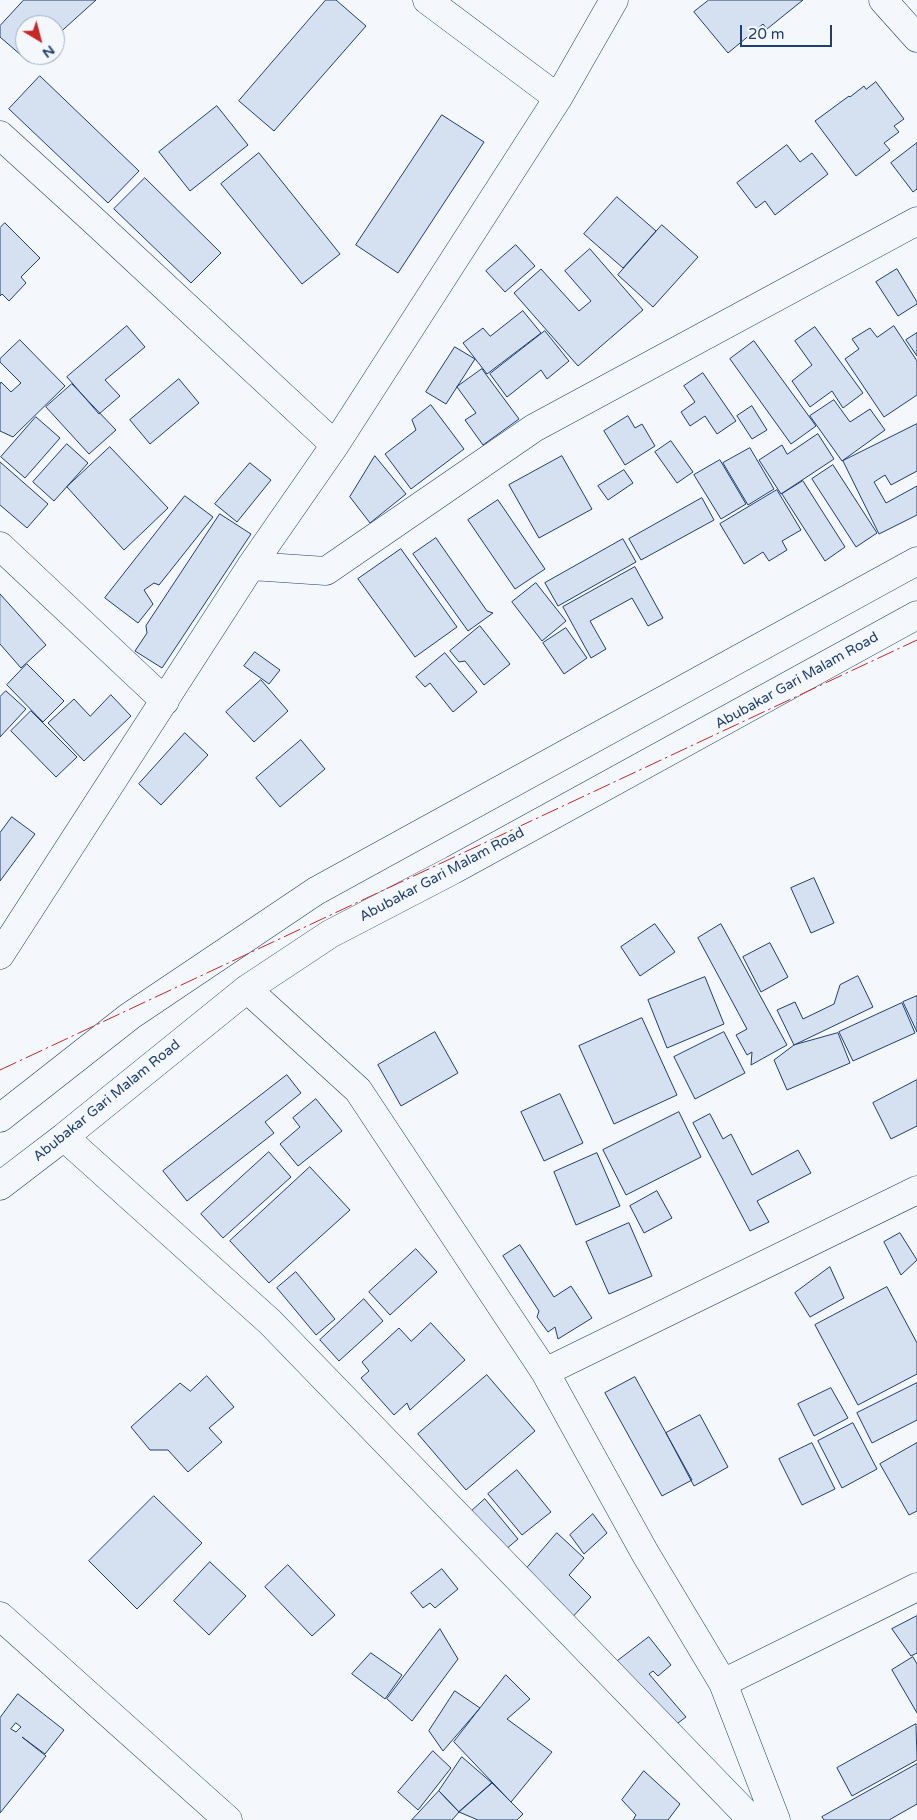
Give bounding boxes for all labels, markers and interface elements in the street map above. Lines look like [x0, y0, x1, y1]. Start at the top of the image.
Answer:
north arrow [15, 15, 65, 65]
scale bar [742, 15, 834, 47]
text: 20 m [748, 25, 785, 43]
text: N [39, 41, 58, 62]
street label: Abubakar Gari Malam Road [712, 629, 882, 733]
street label: Abubakar Gari Malam Road [357, 824, 527, 926]
street label: Abubakar Gari Malam Road [30, 1037, 184, 1165]

